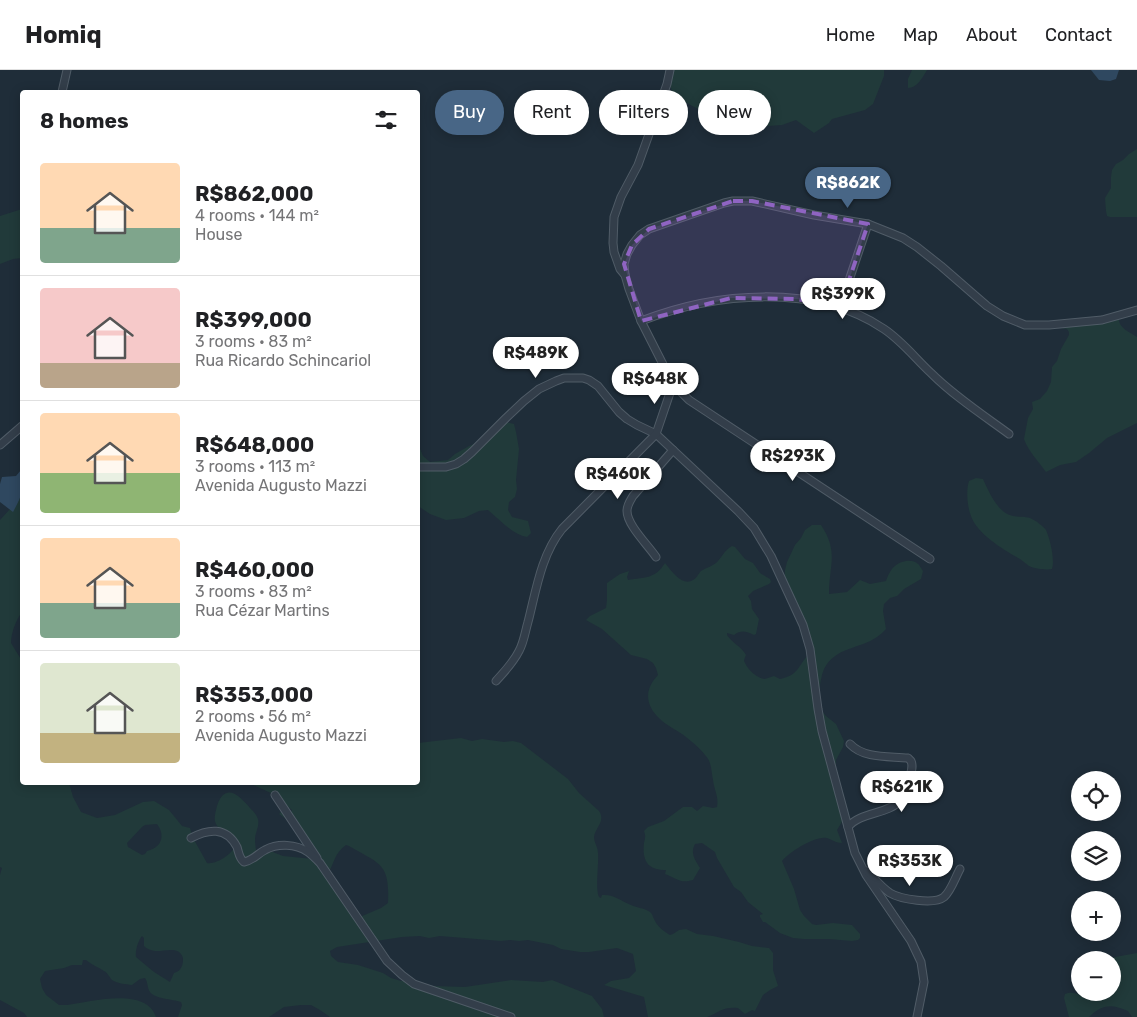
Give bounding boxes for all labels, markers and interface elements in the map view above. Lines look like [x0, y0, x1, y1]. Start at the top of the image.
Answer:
text: Homiq [25, 21, 102, 49]
text: Home [826, 24, 875, 46]
text: Map [903, 24, 938, 46]
text: About [966, 24, 1017, 46]
text: Contact [1045, 24, 1112, 46]
chip: Buy [435, 90, 504, 135]
chip: Rent [514, 90, 589, 135]
chip: Filters [599, 90, 688, 135]
chip: New [698, 90, 771, 135]
icon: filters [372, 106, 400, 134]
text: 8 homes [40, 108, 129, 133]
pin: R$862K [807, 166, 889, 209]
text: R$862K [816, 173, 880, 192]
text: R$862,000 [195, 181, 314, 206]
icon: home [80, 183, 140, 243]
text: 4 rooms · 144 m² [195, 206, 319, 225]
text: House [195, 225, 242, 244]
pin: R$399K [802, 278, 884, 320]
text: R$399K [811, 284, 875, 303]
text: R$399,000 [195, 307, 312, 332]
icon: home [80, 308, 140, 368]
text: 3 rooms · 83 m² [195, 332, 312, 351]
pin: R$489K [495, 336, 577, 379]
text: R$489K [504, 343, 568, 362]
text: Rua Ricardo Schincariol [195, 351, 371, 370]
pin: R$648K [614, 362, 696, 405]
text: R$648K [623, 369, 687, 388]
text: R$648,000 [195, 432, 314, 457]
icon: home [80, 433, 140, 493]
pin: R$293K [752, 440, 834, 482]
text: R$293K [761, 446, 825, 465]
text: 3 rooms · 113 m² [195, 457, 315, 476]
pin: R$460K [577, 458, 659, 500]
text: R$460K [586, 464, 650, 483]
text: Avenida Augusto Mazzi [195, 476, 367, 495]
text: R$460,000 [195, 557, 314, 582]
icon: home [80, 558, 140, 618]
text: 3 rooms · 83 m² [195, 582, 312, 601]
text: Rua Cézar Martins [195, 601, 330, 620]
text: R$353,000 [195, 682, 313, 707]
icon: home [80, 683, 140, 743]
text: 2 rooms · 56 m² [195, 707, 311, 726]
text: Avenida Augusto Mazzi [195, 726, 367, 745]
pin: R$621K [861, 770, 943, 813]
map controls [1071, 771, 1121, 1001]
button: locate [1071, 771, 1121, 821]
text: R$621K [871, 777, 933, 796]
button: layers [1071, 831, 1121, 881]
pin: R$353K [869, 844, 951, 887]
text: R$353K [878, 851, 942, 870]
button: + [1071, 891, 1121, 941]
button: − [1071, 951, 1121, 1001]

